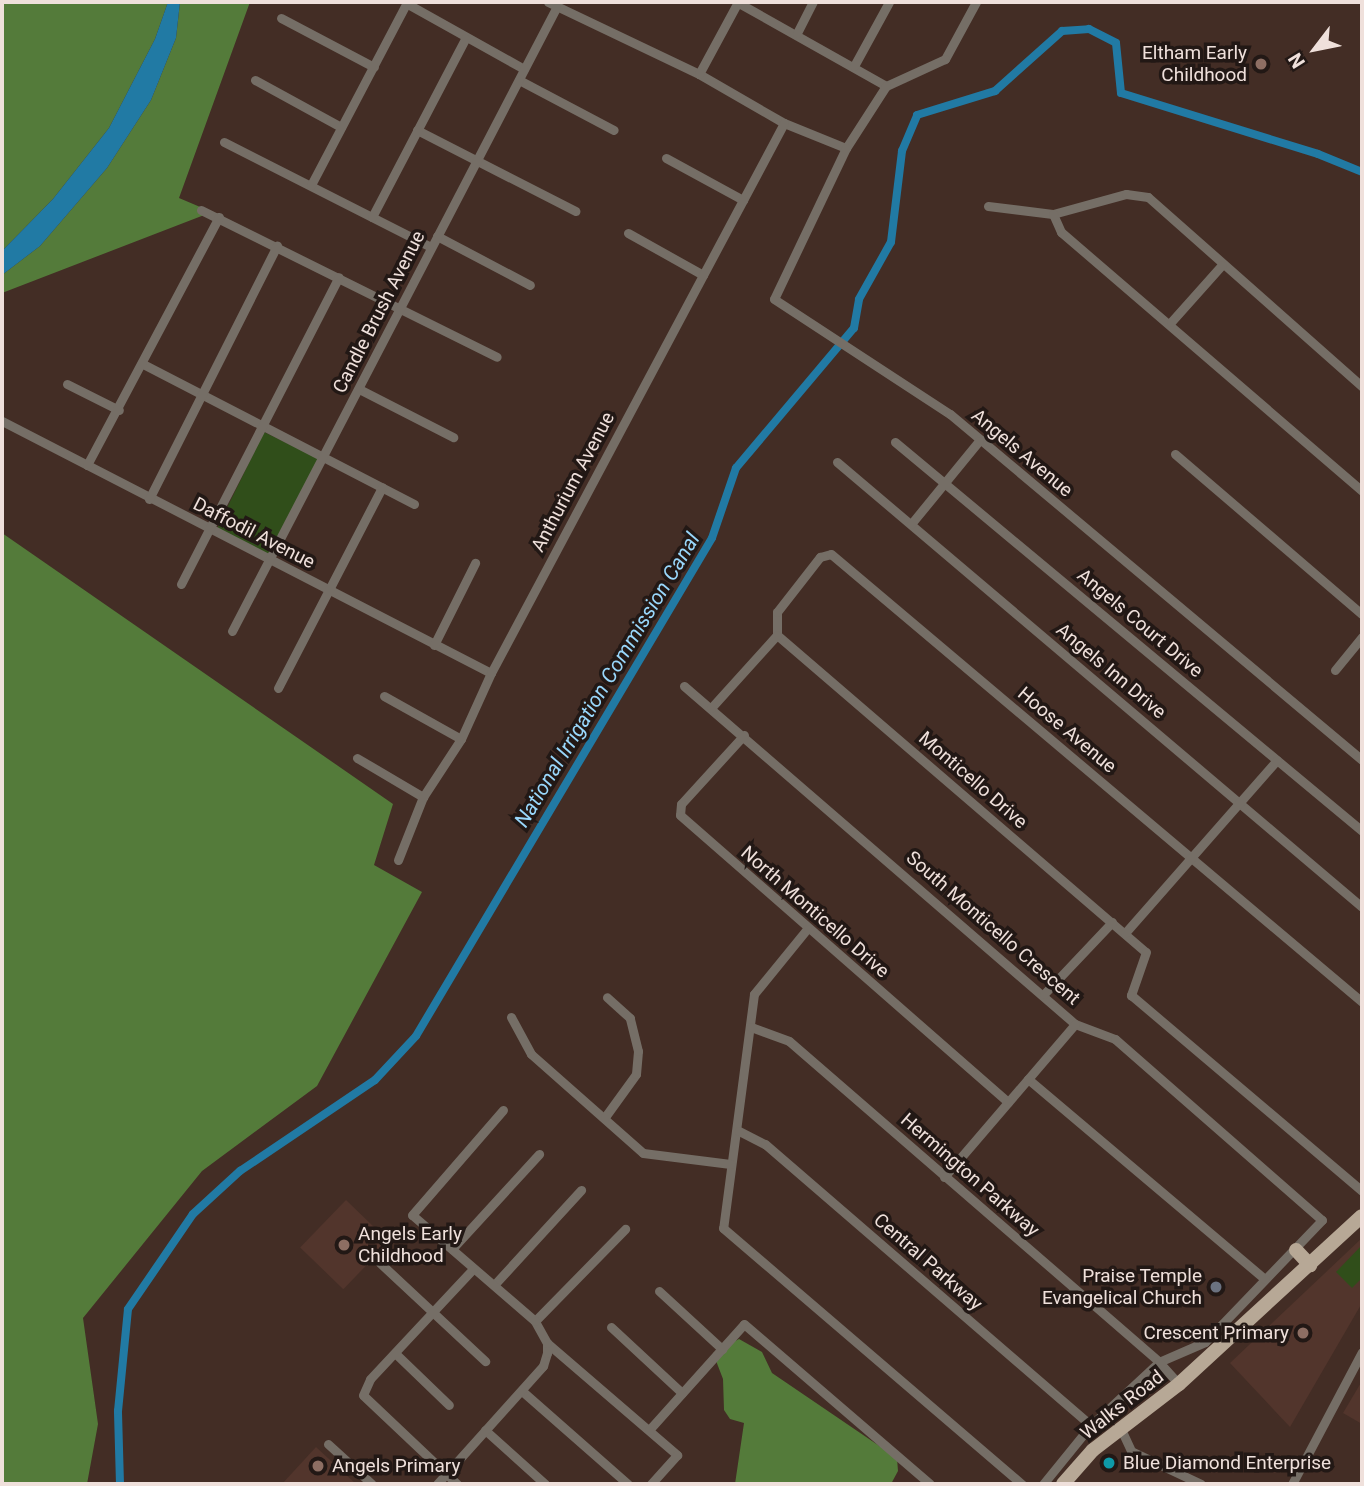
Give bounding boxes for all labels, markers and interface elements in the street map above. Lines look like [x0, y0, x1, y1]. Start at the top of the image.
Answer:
north arrow [1280, 14, 1350, 84]
place label: Eltham Early Childhood [1142, 42, 1247, 86]
text: N [1283, 49, 1310, 72]
marker: Eltham Early Childhood [1253, 56, 1269, 72]
street label: Candle Brush Avenue [328, 227, 430, 397]
street label: Angels Avenue [967, 404, 1077, 502]
street label: Anthurium Avenue [527, 408, 619, 556]
street label: Daffodil Avenue [189, 493, 319, 573]
water label: National Irrigation Commission Canal [509, 528, 705, 832]
street label: Angels Court Drive [1073, 564, 1207, 682]
street label: Angels Inn Drive [1051, 618, 1171, 724]
street label: Hoose Avenue [1013, 682, 1121, 778]
street label: Monticello Drive [914, 727, 1032, 833]
street label: North Monticello Drive [736, 841, 894, 983]
street label: South Monticello Crescent [901, 846, 1085, 1010]
street label: Hermington Parkway [896, 1109, 1044, 1241]
street label: Central Parkway [869, 1209, 987, 1315]
place label: Angels Early Childhood [358, 1223, 462, 1267]
marker: Angels Early Childhood [336, 1237, 352, 1253]
place label: Praise Temple Evangelical Church [1042, 1265, 1202, 1309]
marker: Praise Temple Evangelical Church [1208, 1279, 1224, 1295]
place label: Crescent Primary [1143, 1322, 1289, 1344]
marker: Crescent Primary [1295, 1325, 1311, 1341]
street label: Walks Road [1076, 1365, 1168, 1445]
place label: Blue Diamond Enterprise [1123, 1452, 1331, 1474]
place label: Angels Primary [332, 1455, 460, 1477]
marker: Blue Diamond Enterprise [1101, 1455, 1117, 1471]
marker: Angels Primary [310, 1458, 326, 1474]

